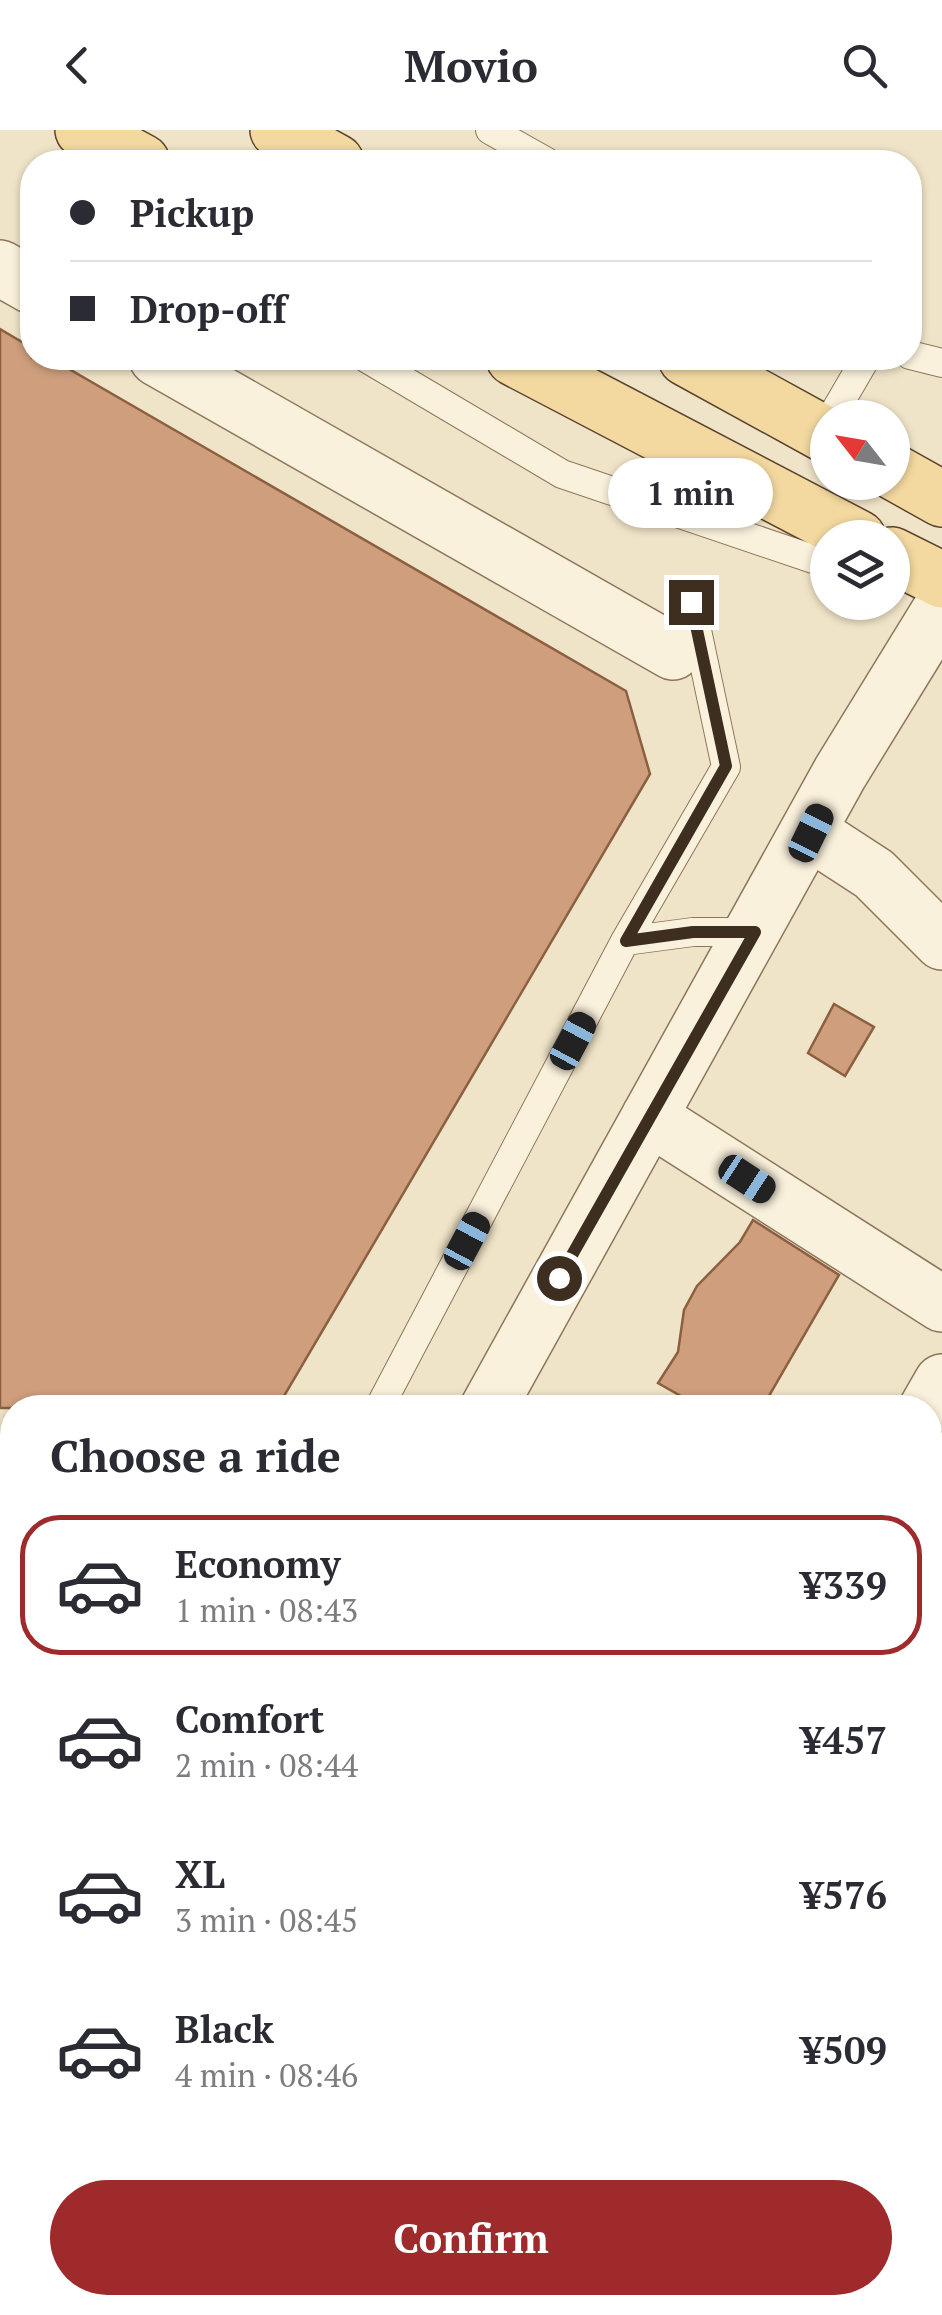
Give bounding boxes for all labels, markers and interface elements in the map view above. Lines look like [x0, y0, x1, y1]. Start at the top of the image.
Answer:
text: Movio [404, 35, 538, 95]
icon: back [50, 38, 105, 93]
icon: search [837, 38, 892, 93]
text: Pickup [130, 188, 254, 238]
text: Drop-off [130, 284, 287, 334]
north arrow [810, 400, 910, 500]
map controls [810, 400, 910, 620]
callout: 1 min [608, 457, 774, 527]
text: 1 min [647, 472, 734, 514]
button: layers [810, 520, 910, 620]
route end [669, 580, 714, 625]
car [784, 799, 838, 867]
car [546, 1007, 600, 1075]
car [714, 1150, 780, 1208]
car [440, 1207, 494, 1275]
route start [537, 1256, 582, 1301]
text: Choose a ride [50, 1425, 341, 1485]
text: Economy [175, 1539, 341, 1589]
icon: car [55, 1540, 145, 1630]
text: ¥339 [801, 1560, 887, 1610]
text: 1 min · 08:43 [175, 1589, 358, 1631]
text: Comfort [175, 1694, 324, 1744]
icon: car [55, 1695, 145, 1785]
text: ¥457 [801, 1715, 887, 1765]
text: 2 min · 08:44 [175, 1744, 358, 1786]
text: XL [175, 1849, 225, 1899]
icon: car [55, 1850, 145, 1940]
text: ¥576 [801, 1870, 887, 1920]
text: 3 min · 08:45 [175, 1899, 358, 1941]
text: Black [175, 2004, 274, 2054]
icon: car [55, 2005, 145, 2095]
text: ¥509 [801, 2025, 887, 2075]
text: 4 min · 08:46 [175, 2054, 358, 2096]
button: Confirm [50, 2180, 892, 2295]

